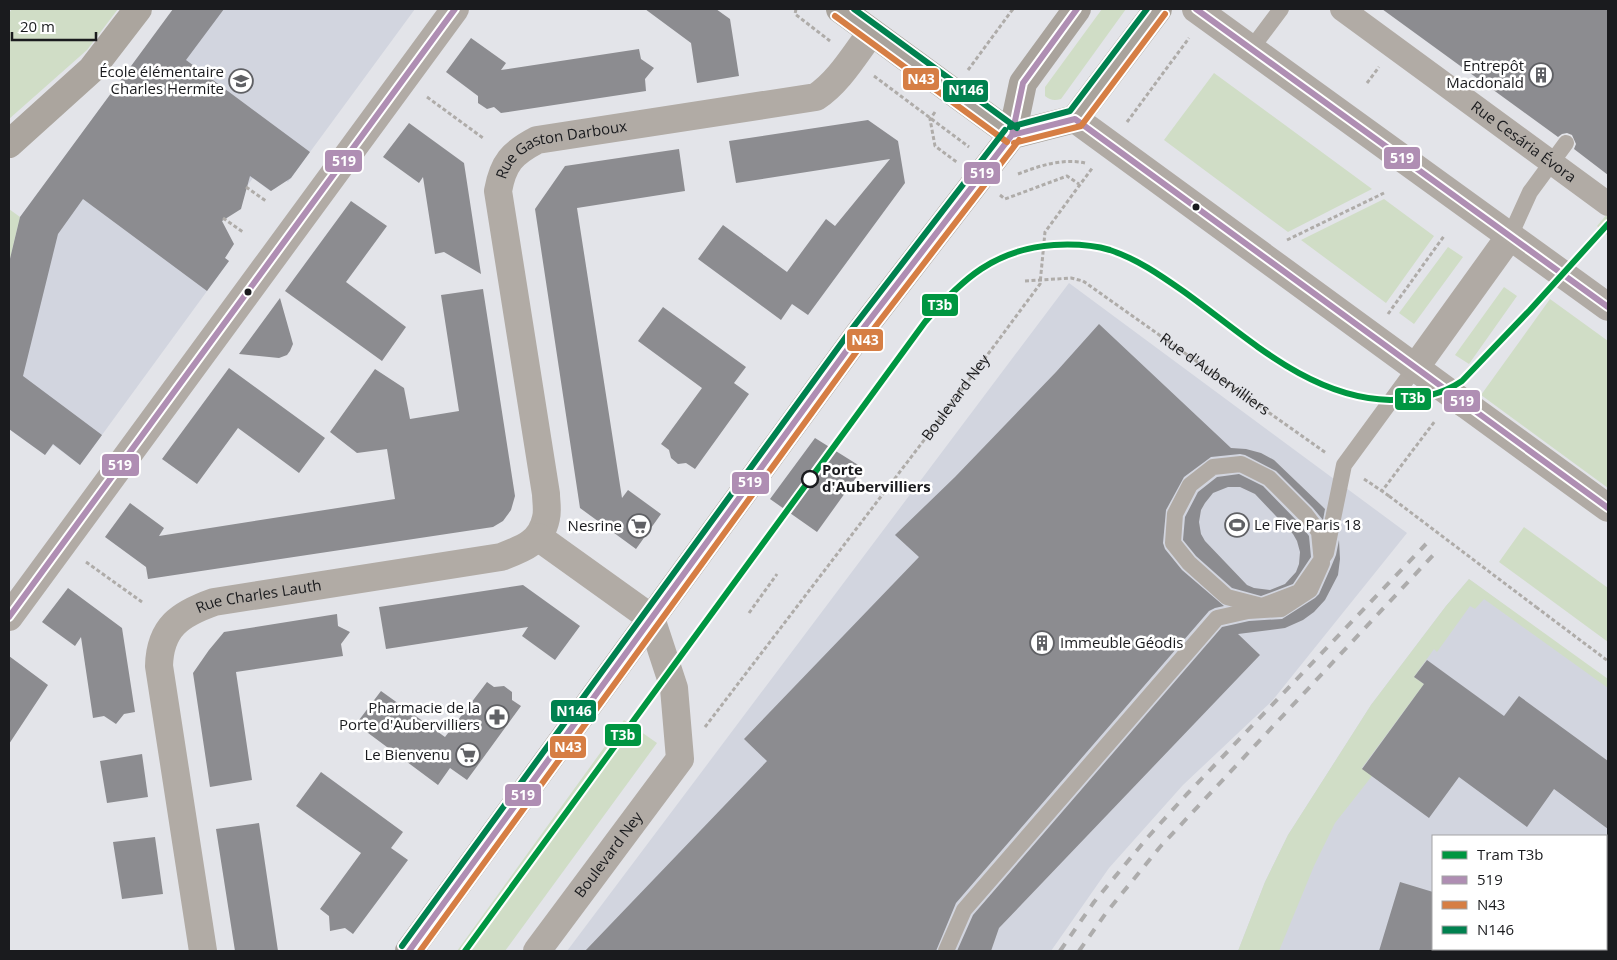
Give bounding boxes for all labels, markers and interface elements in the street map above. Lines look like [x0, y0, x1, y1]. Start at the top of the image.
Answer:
scale bar [12, 10, 96, 42]
text: 20 m [20, 16, 55, 36]
place label: Entrepôt Macdonald [1446, 55, 1524, 92]
place label: École élémentaire Charles Hermite [99, 61, 224, 98]
building icon: Entrepôt Macdonald [1528, 62, 1554, 88]
line badge: N43 [902, 67, 940, 91]
school or university icon: École élémentaire Charles Hermite [228, 68, 254, 94]
text: N43 [907, 69, 935, 88]
line badge: N146 [942, 79, 989, 103]
text: N146 [948, 80, 984, 99]
street label: Rue Cesária Évora [1467, 96, 1581, 186]
street label: Rue Gaston Darboux [490, 115, 628, 181]
line badge: 519 [1383, 146, 1421, 170]
text: 519 [1390, 148, 1414, 167]
line badge: 519 [324, 149, 363, 173]
text: 519 [332, 151, 356, 170]
line badge: 519 [963, 161, 1001, 185]
text: 519 [970, 163, 994, 182]
unlabelled marker [1191, 202, 1201, 212]
unlabelled marker [243, 287, 253, 297]
line badge: T3b [921, 293, 959, 317]
text: T3b [928, 295, 953, 314]
line badge: N43 [846, 328, 884, 352]
street label: Rue d'Aubervilliers [1157, 328, 1274, 419]
text: N43 [851, 330, 879, 349]
street label: Boulevard Ney [916, 349, 994, 444]
line badge: T3b [1394, 387, 1432, 411]
text: T3b [1401, 388, 1426, 407]
line badge: 519 [1443, 389, 1481, 413]
text: 519 [1450, 391, 1474, 410]
line badge: 519 [101, 453, 140, 477]
text: 519 [108, 455, 132, 474]
place label: Porte d'Aubervilliers [822, 459, 931, 496]
marker: Porte d'Aubervilliers [801, 470, 819, 488]
line badge: 519 [731, 471, 770, 495]
text: 519 [738, 472, 762, 491]
sports icon: Le Five Paris 18 [1224, 512, 1250, 538]
supermarket icon: Nesrine [626, 513, 652, 539]
place label: Le Five Paris 18 [1254, 514, 1361, 534]
place label: Nesrine [568, 515, 622, 535]
street label: Rue Charles Lauth [192, 574, 323, 617]
building icon: Immeuble Géodis [1029, 630, 1055, 656]
place label: Immeuble Géodis [1060, 632, 1183, 652]
place label: Pharmacie de la Porte d'Aubervilliers [339, 697, 480, 734]
line badge: N146 [550, 699, 597, 723]
text: N146 [556, 701, 592, 720]
pharmacy icon: Pharmacie de la Porte d'Aubervilliers [484, 704, 510, 730]
line badge: T3b [604, 723, 642, 747]
text: T3b [611, 725, 636, 744]
line badge: N43 [549, 735, 587, 759]
text: N43 [554, 737, 582, 756]
supermarket icon: Le Bienvenu [455, 742, 481, 768]
place label: Le Bienvenu [364, 744, 450, 764]
line badge: 519 [504, 783, 542, 807]
text: 519 [511, 785, 535, 804]
street label: Boulevard Ney [569, 807, 647, 901]
legend [1432, 835, 1607, 950]
text: Tram T3b [1477, 844, 1544, 864]
text: 519 [1477, 869, 1503, 889]
text: N43 [1477, 894, 1505, 914]
text: N146 [1477, 919, 1514, 939]

